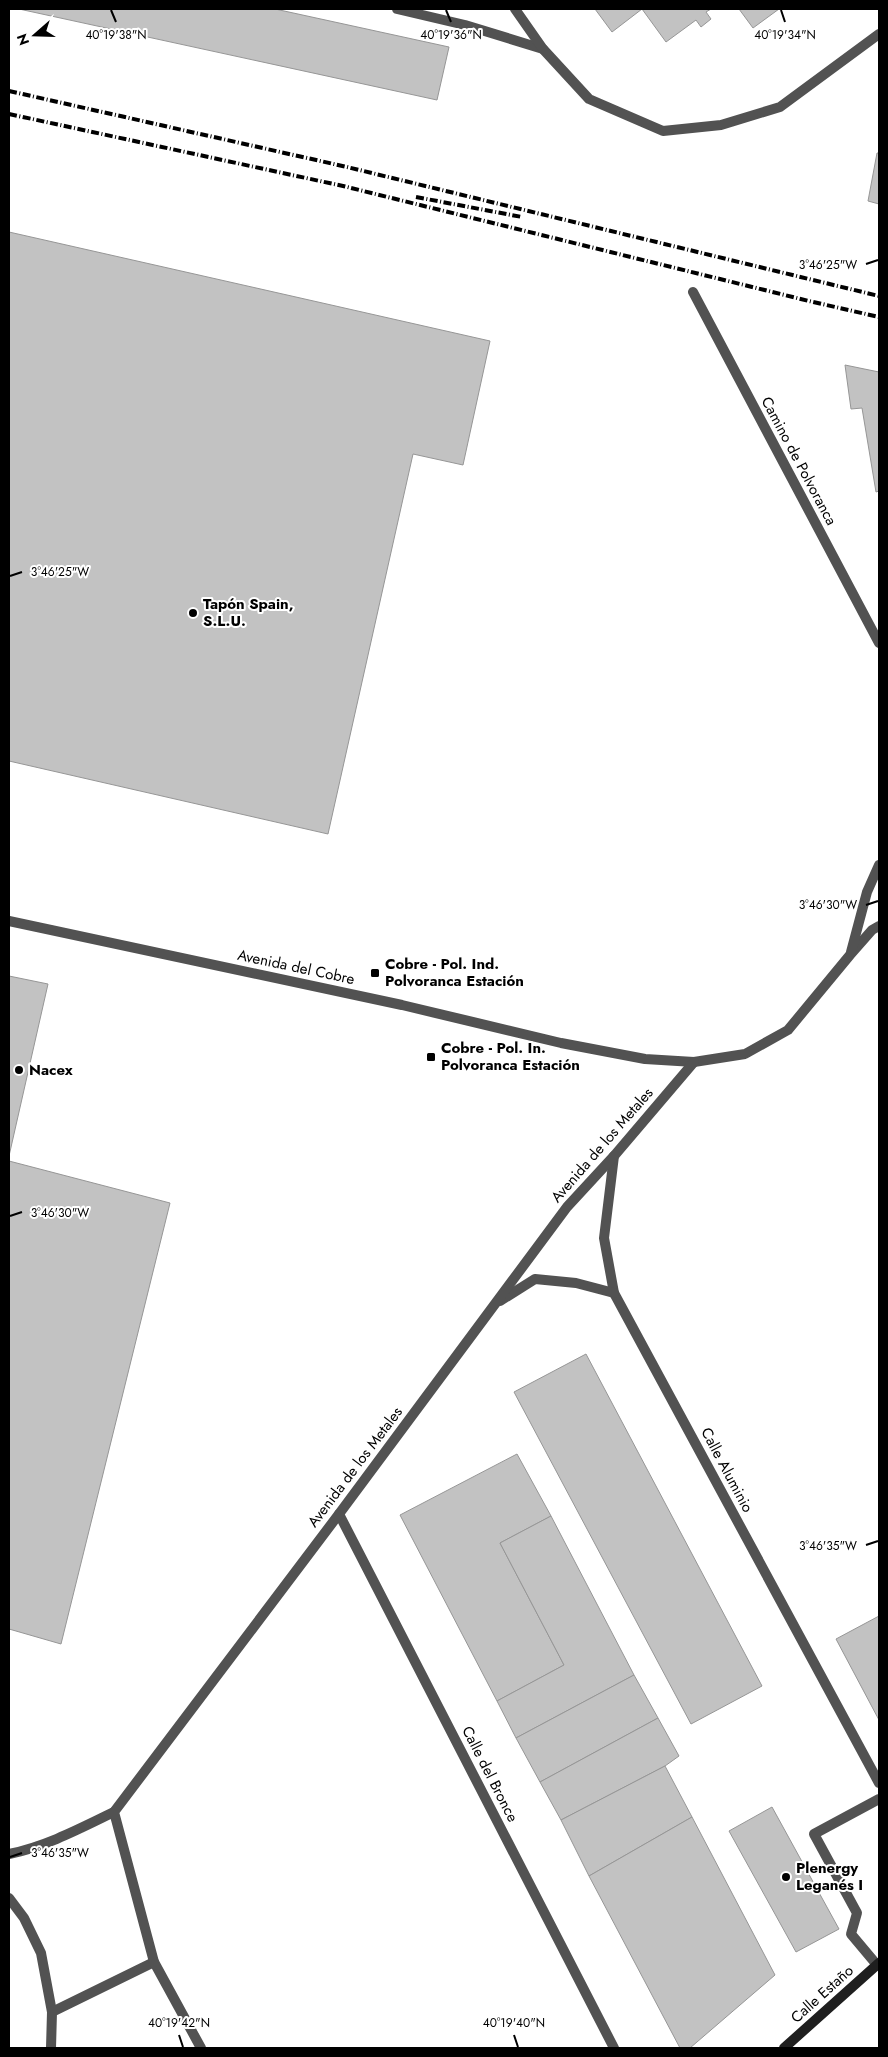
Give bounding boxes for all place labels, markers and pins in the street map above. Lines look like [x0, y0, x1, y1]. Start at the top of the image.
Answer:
place label: Tapón Spain, S.L.U. [203, 593, 294, 632]
marker: Tapón Spain, S.L.U. [187, 607, 199, 619]
place label: Cobre - Pol. Ind. Polvoranca Estación [385, 953, 524, 992]
marker: Cobre - Pol. Ind. Polvoranca Estación [369, 967, 381, 979]
place label: Cobre - Pol. In. Polvoranca Estación [441, 1037, 580, 1076]
marker: Cobre - Pol. In. Polvoranca Estación [425, 1051, 437, 1063]
place label: Nacex [29, 1059, 73, 1081]
marker: Nacex [13, 1064, 25, 1076]
place label: Plenergy Leganés I [796, 1857, 863, 1896]
marker: Plenergy Leganés I [780, 1871, 792, 1883]

